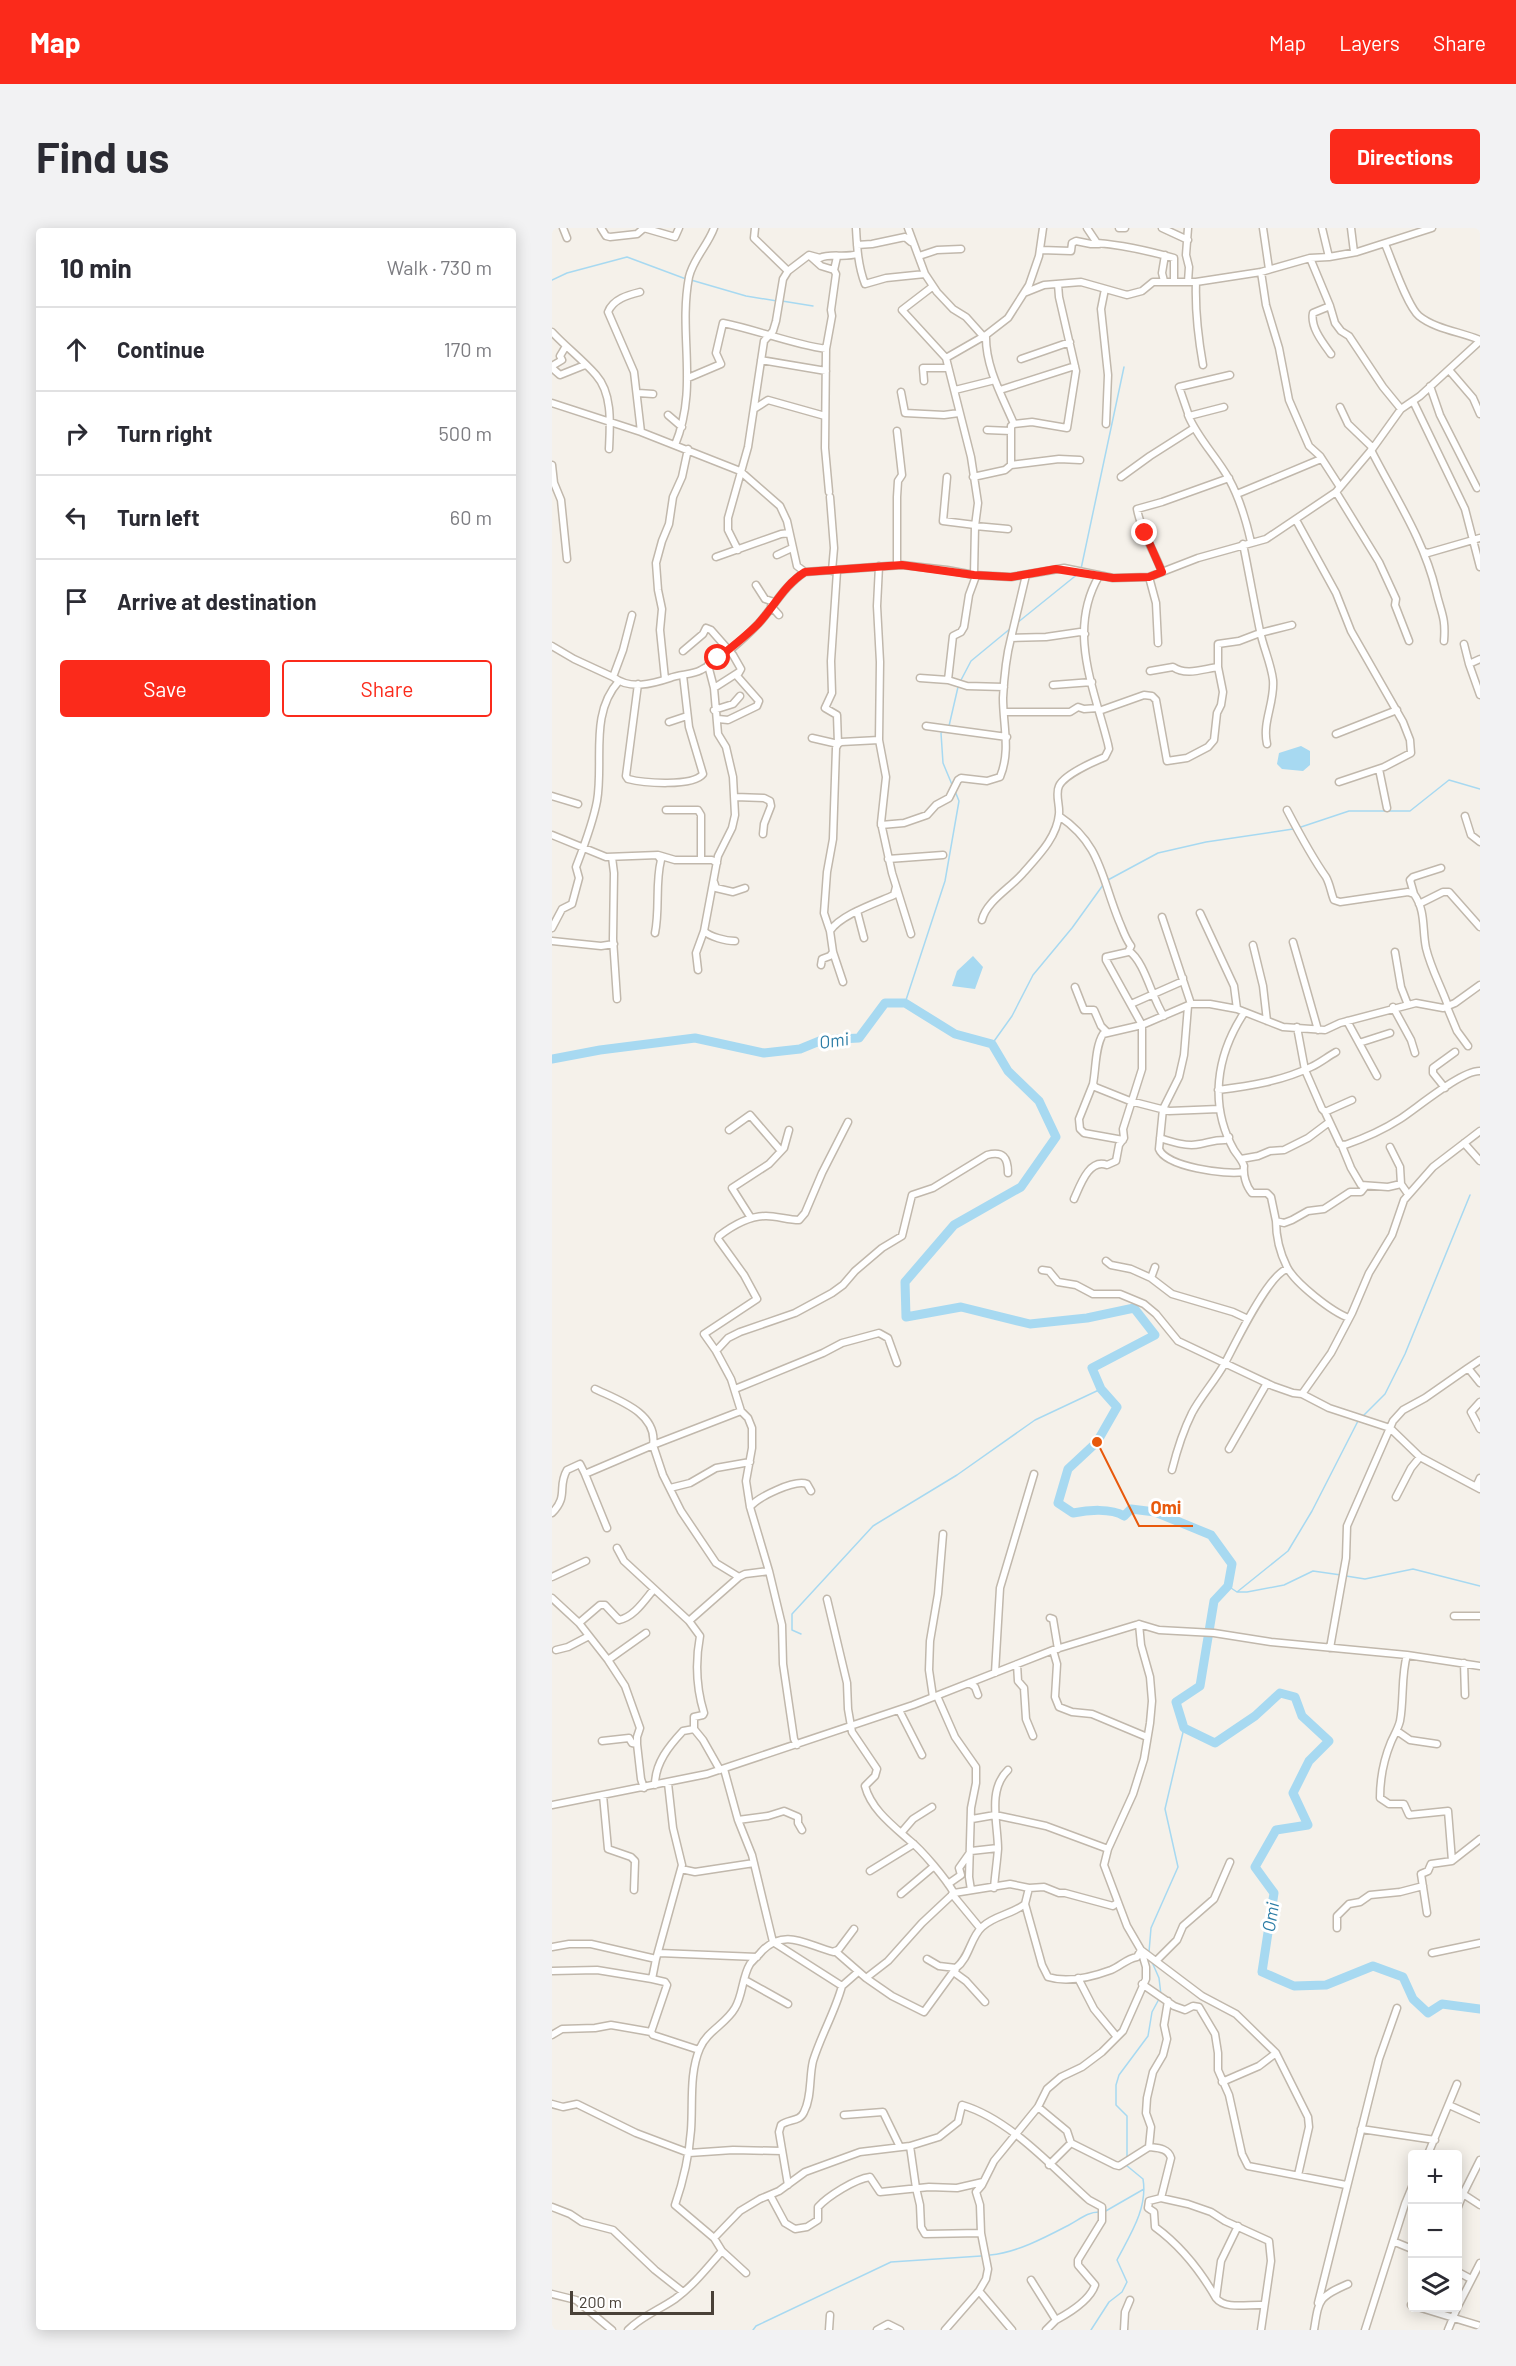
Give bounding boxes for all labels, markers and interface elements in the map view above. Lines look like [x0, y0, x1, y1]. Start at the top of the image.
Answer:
text: Map [30, 25, 81, 59]
text: Map [1269, 30, 1306, 55]
text: Layers [1339, 30, 1400, 55]
text: Share [1433, 30, 1486, 55]
button: Directions [1330, 129, 1480, 184]
text: Find us [36, 131, 169, 181]
text: 10 min [60, 252, 132, 283]
text: Walk · 730 m [387, 255, 492, 279]
icon: ahead [60, 333, 93, 366]
text: Continue [117, 336, 205, 362]
text: 170 m [444, 337, 492, 361]
icon: right [60, 417, 93, 450]
text: Turn right [117, 420, 212, 446]
text: 500 m [439, 421, 492, 445]
icon: left [60, 501, 93, 534]
text: Turn left [117, 504, 200, 530]
text: 60 m [450, 505, 492, 529]
route end [1131, 519, 1157, 545]
icon: arrive [60, 585, 93, 618]
text: Arrive at destination [117, 588, 316, 614]
route start [704, 644, 730, 670]
button: Save [60, 660, 270, 717]
button: Share [282, 660, 492, 717]
water label: Omi [818, 1027, 851, 1053]
callout: Omi [1139, 1490, 1193, 1526]
text: Omi [1151, 1496, 1181, 1518]
water label: Omi [1257, 1900, 1283, 1933]
map controls [1408, 2150, 1462, 2312]
button: + [1408, 2150, 1462, 2204]
button: − [1408, 2204, 1462, 2258]
button: layers [1408, 2258, 1462, 2312]
scale bar [570, 2288, 714, 2316]
text: 200 m [579, 2292, 622, 2311]

